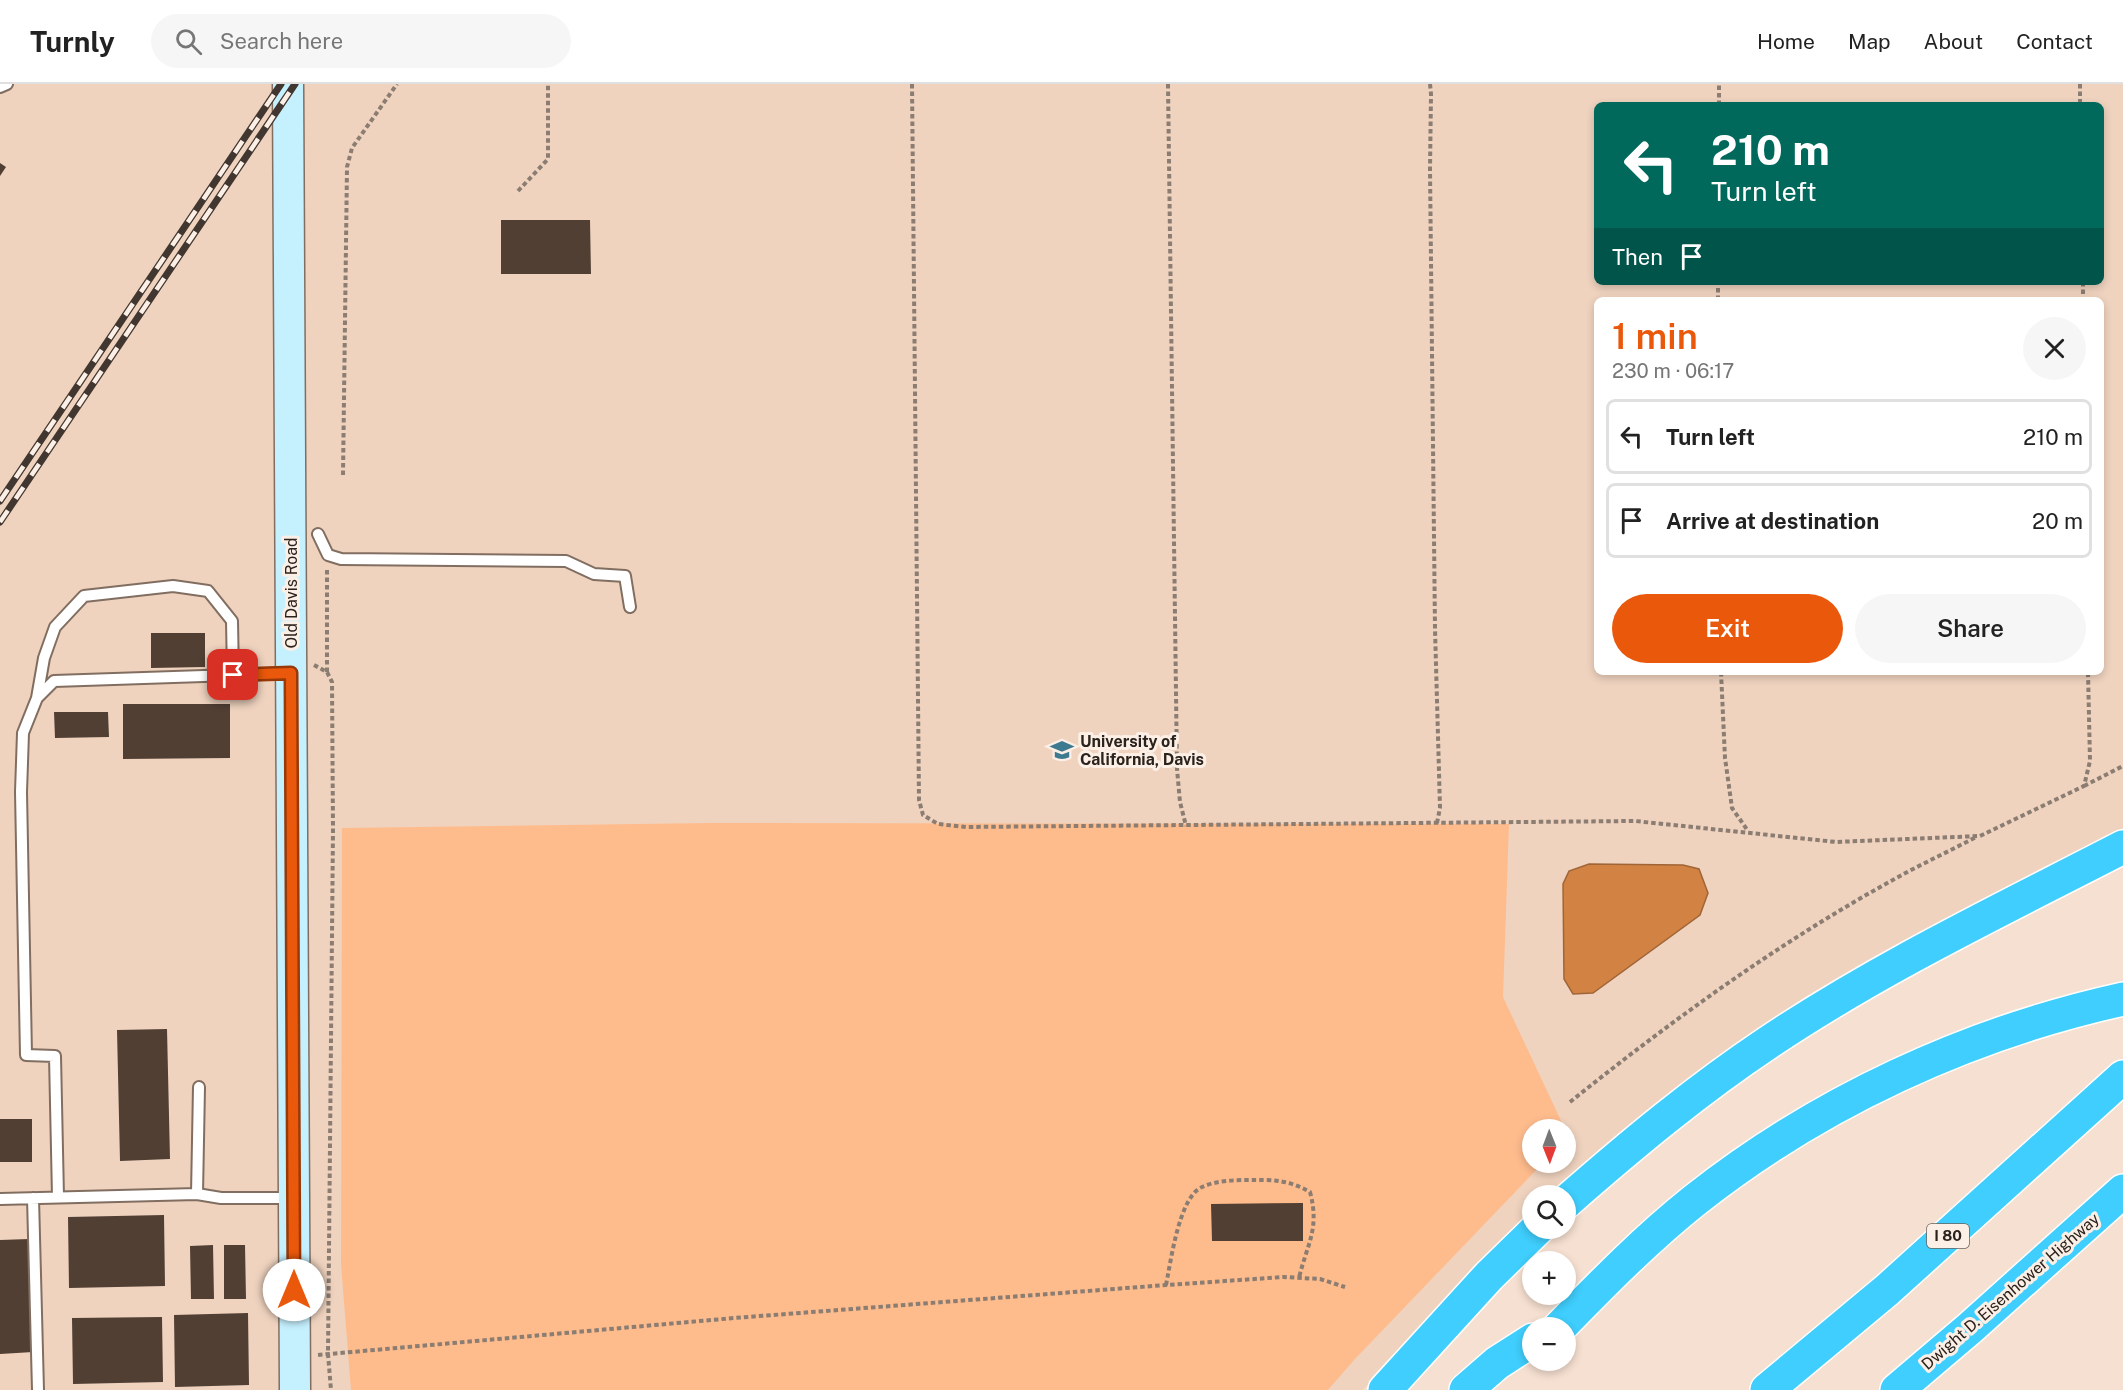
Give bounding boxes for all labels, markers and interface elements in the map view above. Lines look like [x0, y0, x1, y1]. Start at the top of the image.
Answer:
search box [151, 14, 571, 68]
text: Turnly [30, 25, 115, 58]
icon: search [172, 25, 205, 58]
text: Search here [220, 28, 343, 54]
text: Home [1757, 29, 1815, 54]
text: Map [1848, 29, 1891, 54]
text: About [1924, 29, 1983, 54]
text: Contact [2016, 29, 2093, 54]
text: 210 m [1711, 125, 1830, 174]
icon: left [1612, 126, 1690, 204]
text: Turn left [1711, 175, 1817, 207]
icon: arrive [1675, 240, 1708, 273]
text: Then [1612, 244, 1663, 270]
text: 1 min [1612, 315, 1698, 357]
button: close [2023, 317, 2086, 380]
text: 230 m · 06:17 [1612, 359, 1734, 383]
icon: left [1615, 420, 1648, 453]
text: Turn left [1666, 424, 1755, 450]
text: 210 m [2023, 424, 2083, 450]
icon: arrive [1615, 504, 1648, 537]
text: Arrive at destination [1666, 508, 1879, 534]
text: 20 m [2032, 508, 2083, 534]
street label: Old Davis Road [282, 537, 301, 649]
button: Exit [1612, 594, 1843, 663]
button: Share [1855, 594, 2086, 663]
pin [207, 649, 258, 700]
icon: arrive [216, 658, 249, 691]
place label: University of California, Davis [1080, 732, 1204, 769]
school or university icon: University of California, Davis [1049, 737, 1075, 763]
north arrow [1522, 1119, 1576, 1173]
map controls [1522, 1119, 1576, 1371]
button: search [1522, 1185, 1576, 1239]
street label: Dwight D. Eisenhower Highway [1918, 1209, 2103, 1374]
road number: I 80 [1927, 1224, 1969, 1248]
button: + [1522, 1251, 1576, 1305]
position arrow [262, 1258, 326, 1322]
button: − [1522, 1317, 1576, 1371]

